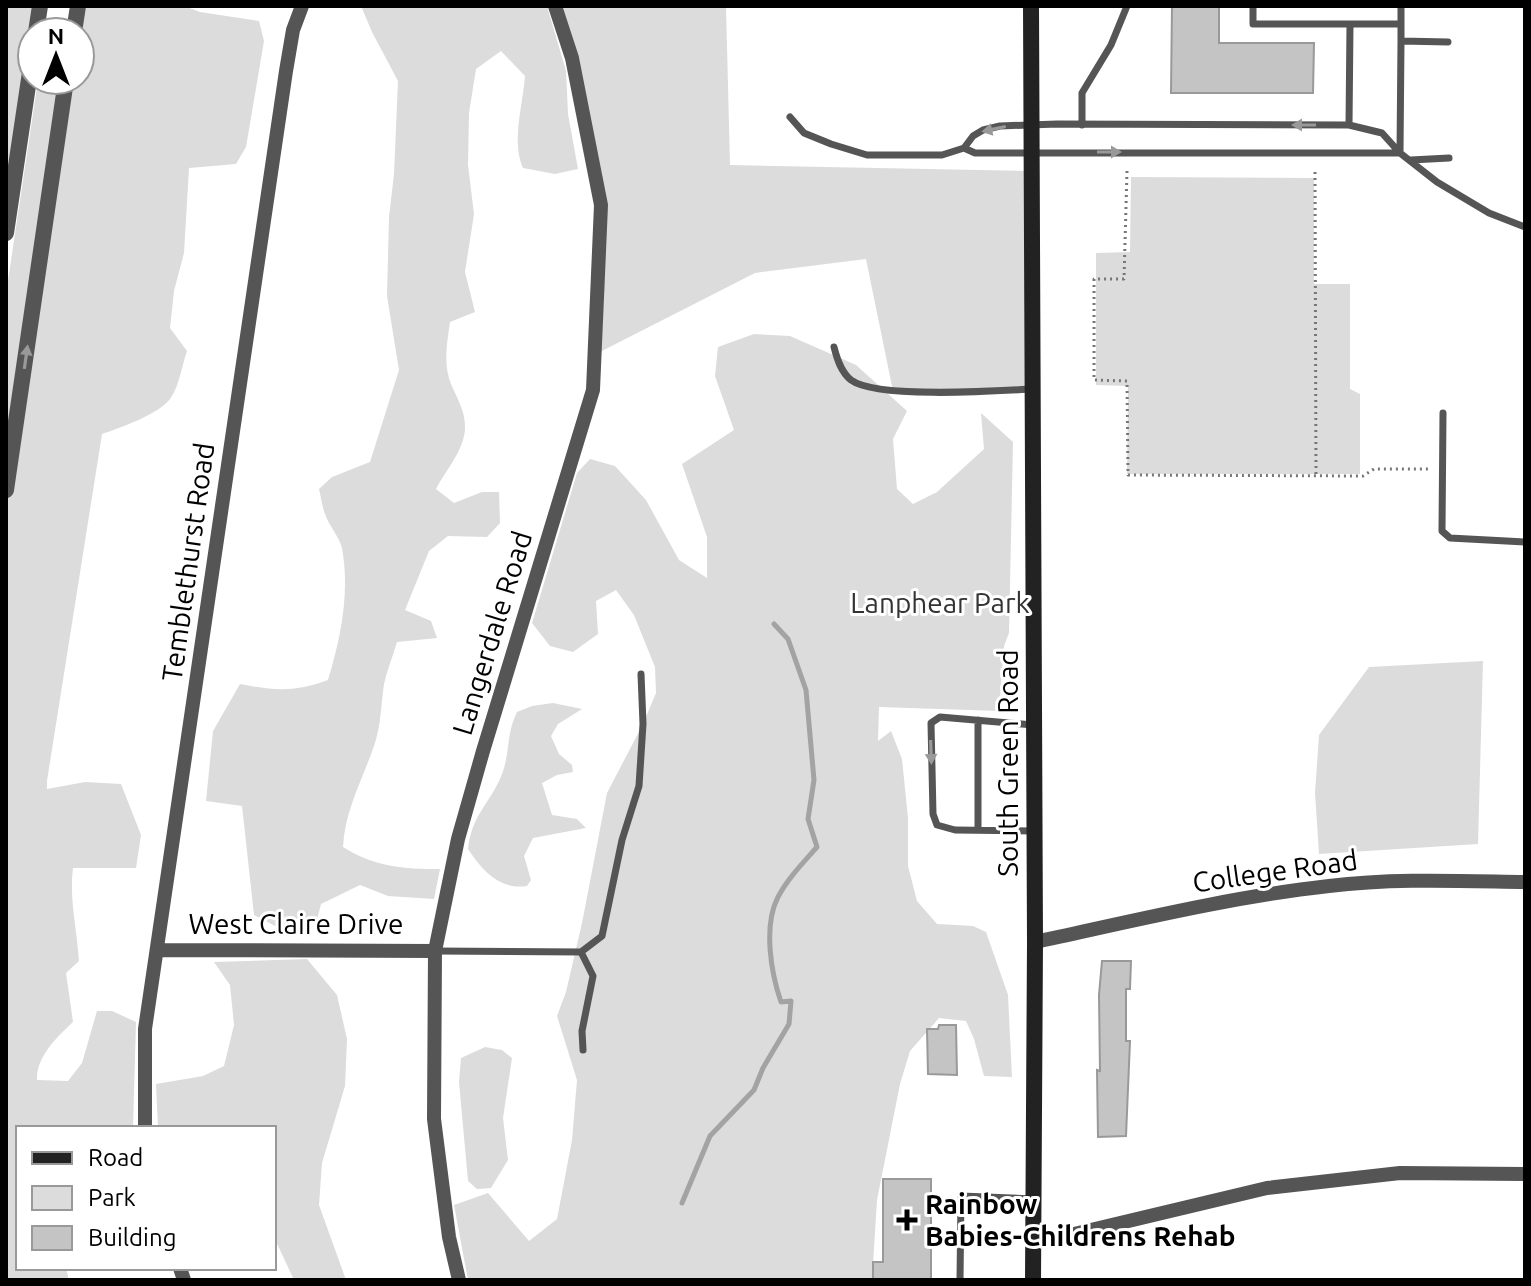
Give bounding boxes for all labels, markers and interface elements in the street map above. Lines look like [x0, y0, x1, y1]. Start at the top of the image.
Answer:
north arrow [16, 16, 96, 96]
text: N [48, 23, 64, 48]
one-way arrow [1291, 119, 1316, 131]
one-way arrow [981, 123, 1006, 136]
one-way arrow [1097, 146, 1122, 158]
one-way arrow [20, 344, 32, 369]
street label: Temblethurst Road [155, 441, 220, 683]
street label: Langerdale Road [446, 527, 537, 738]
park label: Lanphear Park [850, 587, 1030, 618]
street label: South Green Road [992, 649, 1023, 877]
one-way arrow [924, 740, 937, 765]
street label: College Road [1191, 844, 1359, 897]
street label: West Claire Drive [189, 908, 403, 939]
legend [16, 1126, 276, 1270]
text: Road [88, 1144, 143, 1171]
text: Park [88, 1184, 136, 1211]
place label: Rainbow Babies-Childrens Rehab [925, 1188, 1236, 1251]
marker: Rainbow Babies-Childrens Rehab [896, 1209, 918, 1231]
text: Building [88, 1224, 176, 1251]

